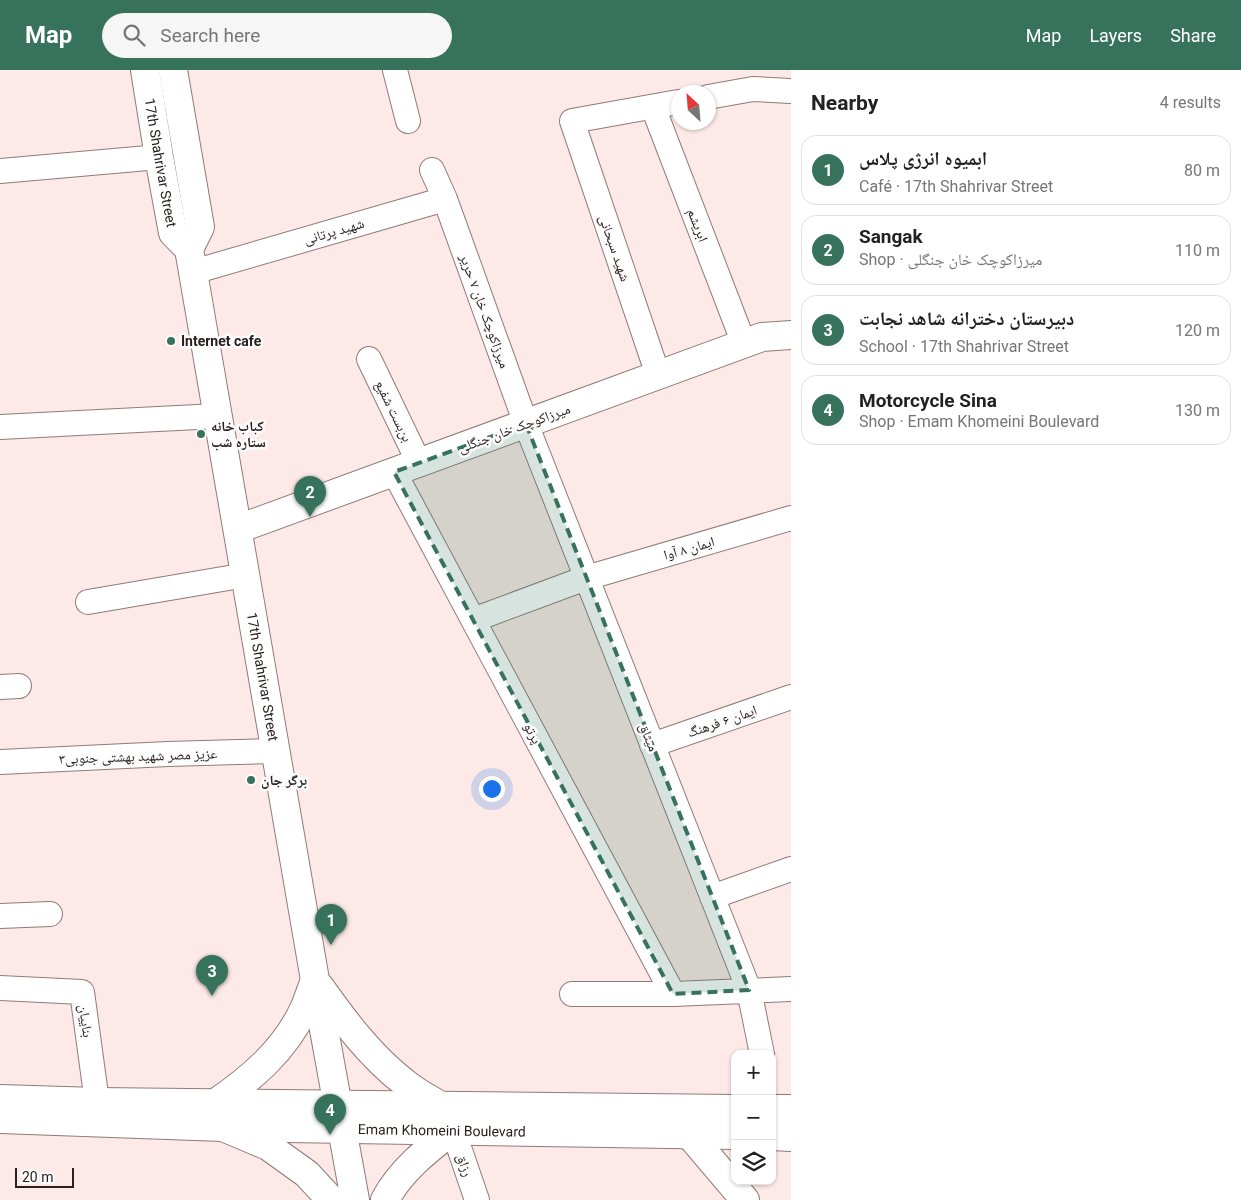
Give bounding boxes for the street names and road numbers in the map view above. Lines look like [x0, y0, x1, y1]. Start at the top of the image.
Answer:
street label: 17th Shahrivar Street [142, 97, 180, 229]
street label: ابریشم [683, 206, 712, 245]
street label: شهید سبحانی [595, 213, 634, 284]
street label: شهید پرتانی [302, 215, 366, 248]
street label: میرزاکوچک خان ۷ حریر [456, 251, 513, 371]
street label: بن‌بست شفیع [370, 378, 416, 445]
street label: میرزاکوچک خان جنگلی [456, 400, 573, 457]
street label: ایمان ۸ آوا [662, 533, 717, 564]
street label: 17th Shahrivar Street [244, 611, 282, 743]
street label: ایمان ۶ فرهنگ [685, 702, 759, 741]
street label: پرتو [520, 720, 545, 747]
street label: میثاق [635, 721, 662, 754]
street label: عزیز مصر شهید بهشتی جنوبی۳ [58, 745, 218, 768]
street label: بناییان [75, 1004, 96, 1039]
street label: Emam Khomeini Boulevard [358, 1121, 526, 1140]
street label: رزاق [453, 1151, 476, 1179]

